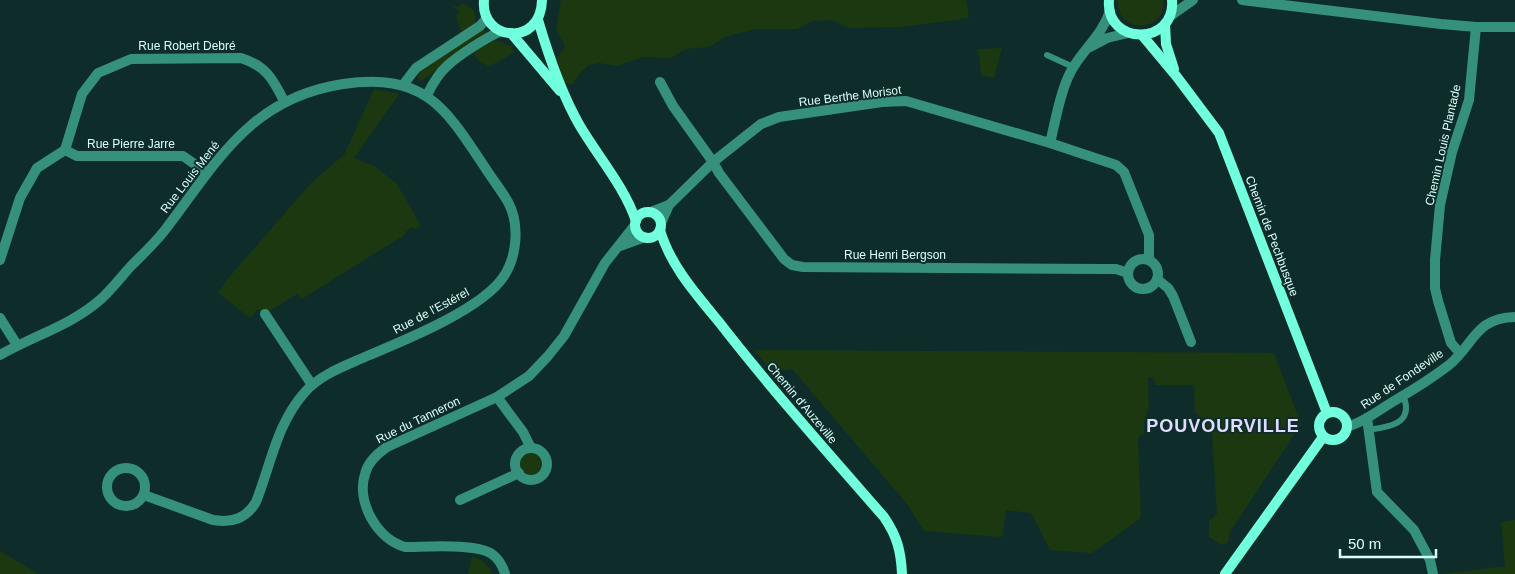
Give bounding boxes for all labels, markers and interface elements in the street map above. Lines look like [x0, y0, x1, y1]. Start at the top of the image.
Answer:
street label: Rue Robert Debré [138, 39, 236, 53]
street label: Rue Berthe Morisot [798, 83, 903, 109]
street label: Chemin Louis Plantade [1422, 83, 1464, 207]
street label: Rue Pierre Jarre [87, 137, 175, 151]
street label: Rue Louis Mené [158, 138, 223, 216]
street label: Chemin de Pechbusque [1243, 174, 1302, 299]
street label: Rue Henri Bergson [844, 248, 946, 262]
street label: Rue de l'Estérel [390, 285, 472, 337]
street label: Rue de Fondeville [1358, 346, 1446, 412]
street label: Chemin d'Auzeville [764, 360, 840, 447]
street label: Rue du Tanneron [374, 394, 462, 446]
district label: POUVOURVILLE [1146, 416, 1300, 436]
scale bar [1340, 526, 1436, 558]
text: 50 m [1348, 535, 1381, 552]

